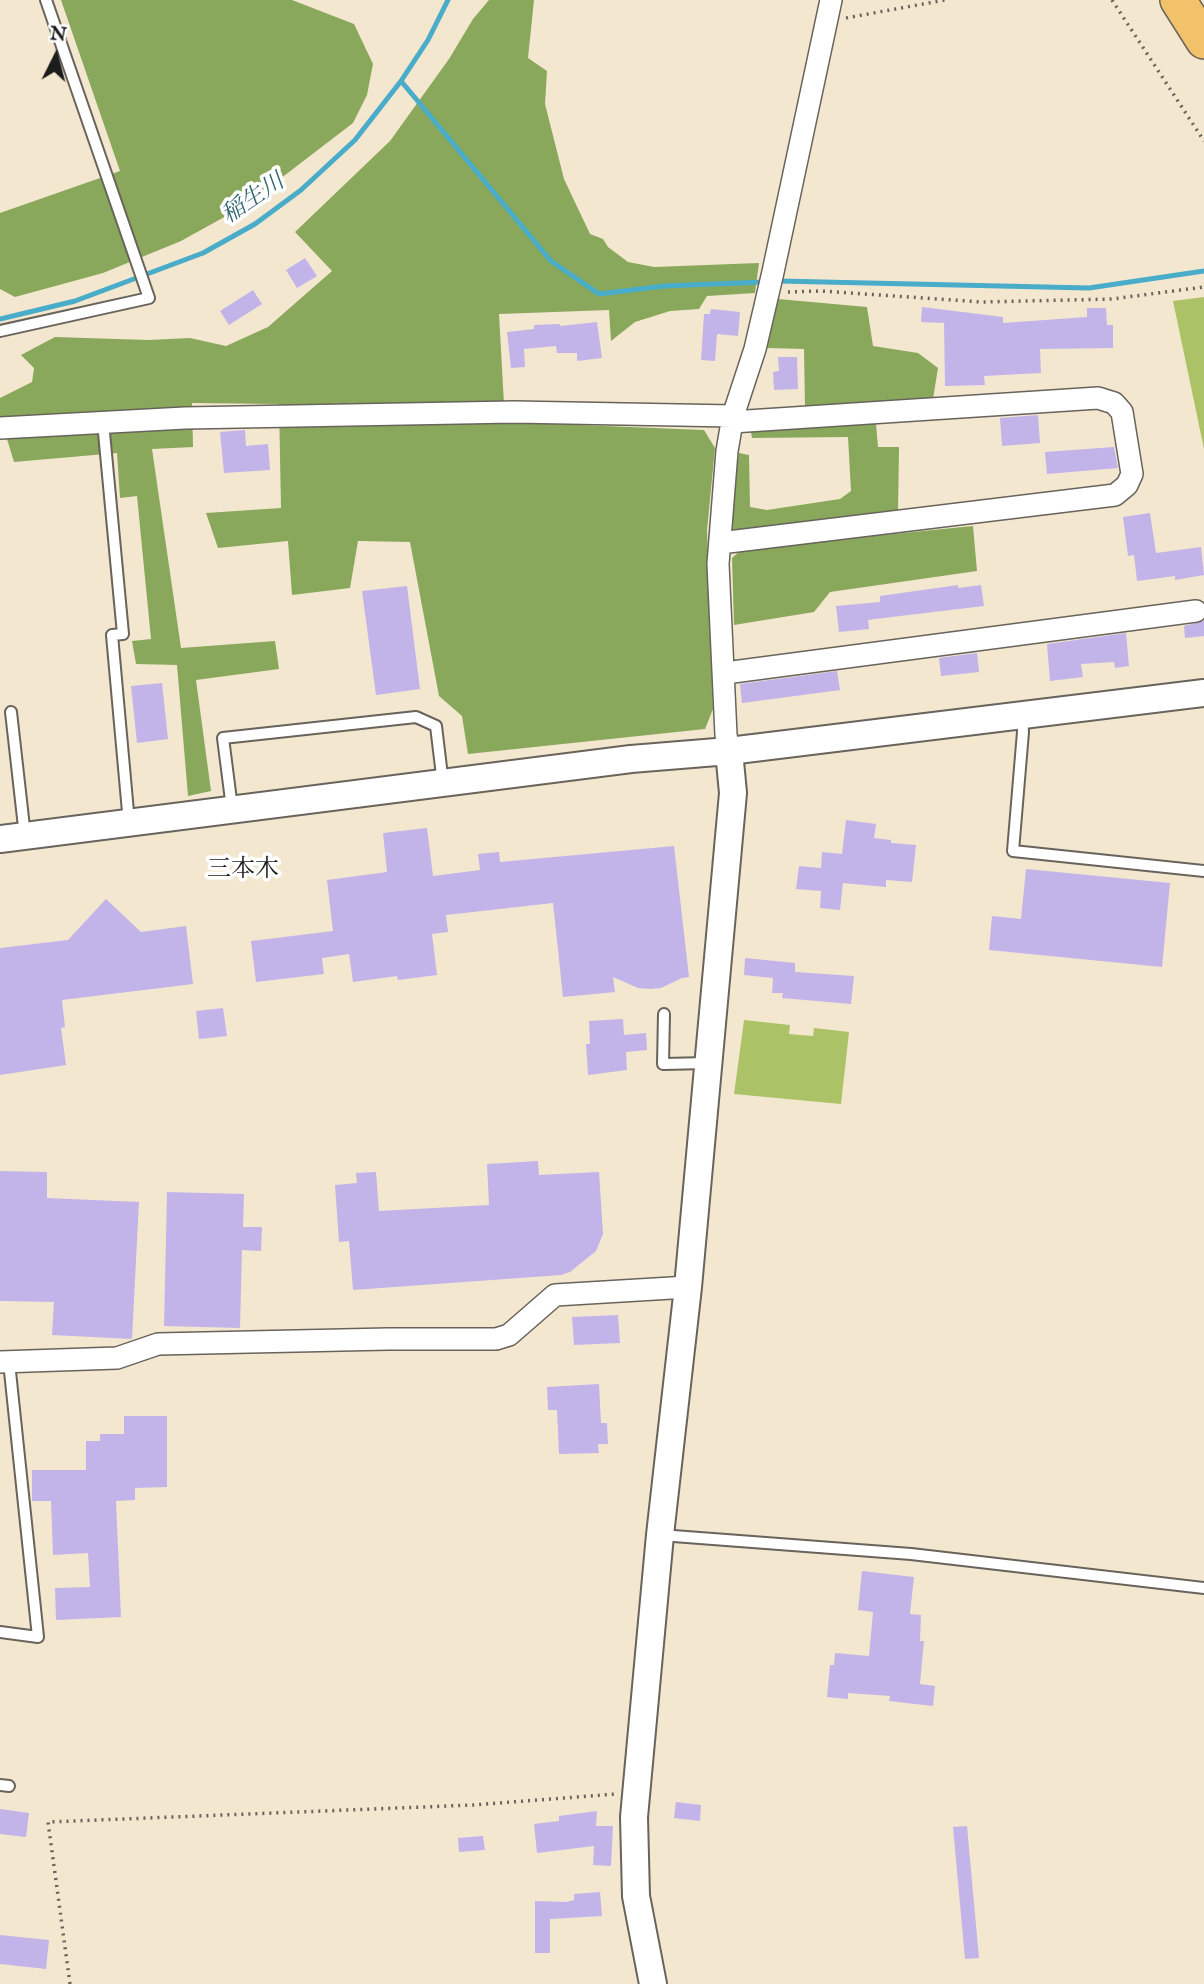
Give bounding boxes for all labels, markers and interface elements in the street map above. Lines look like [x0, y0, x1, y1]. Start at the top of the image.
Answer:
north arrow [21, 21, 91, 91]
text: N [49, 22, 68, 48]
water label: 稲生川 [218, 169, 290, 231]
district label: 三本木 [207, 857, 279, 885]

